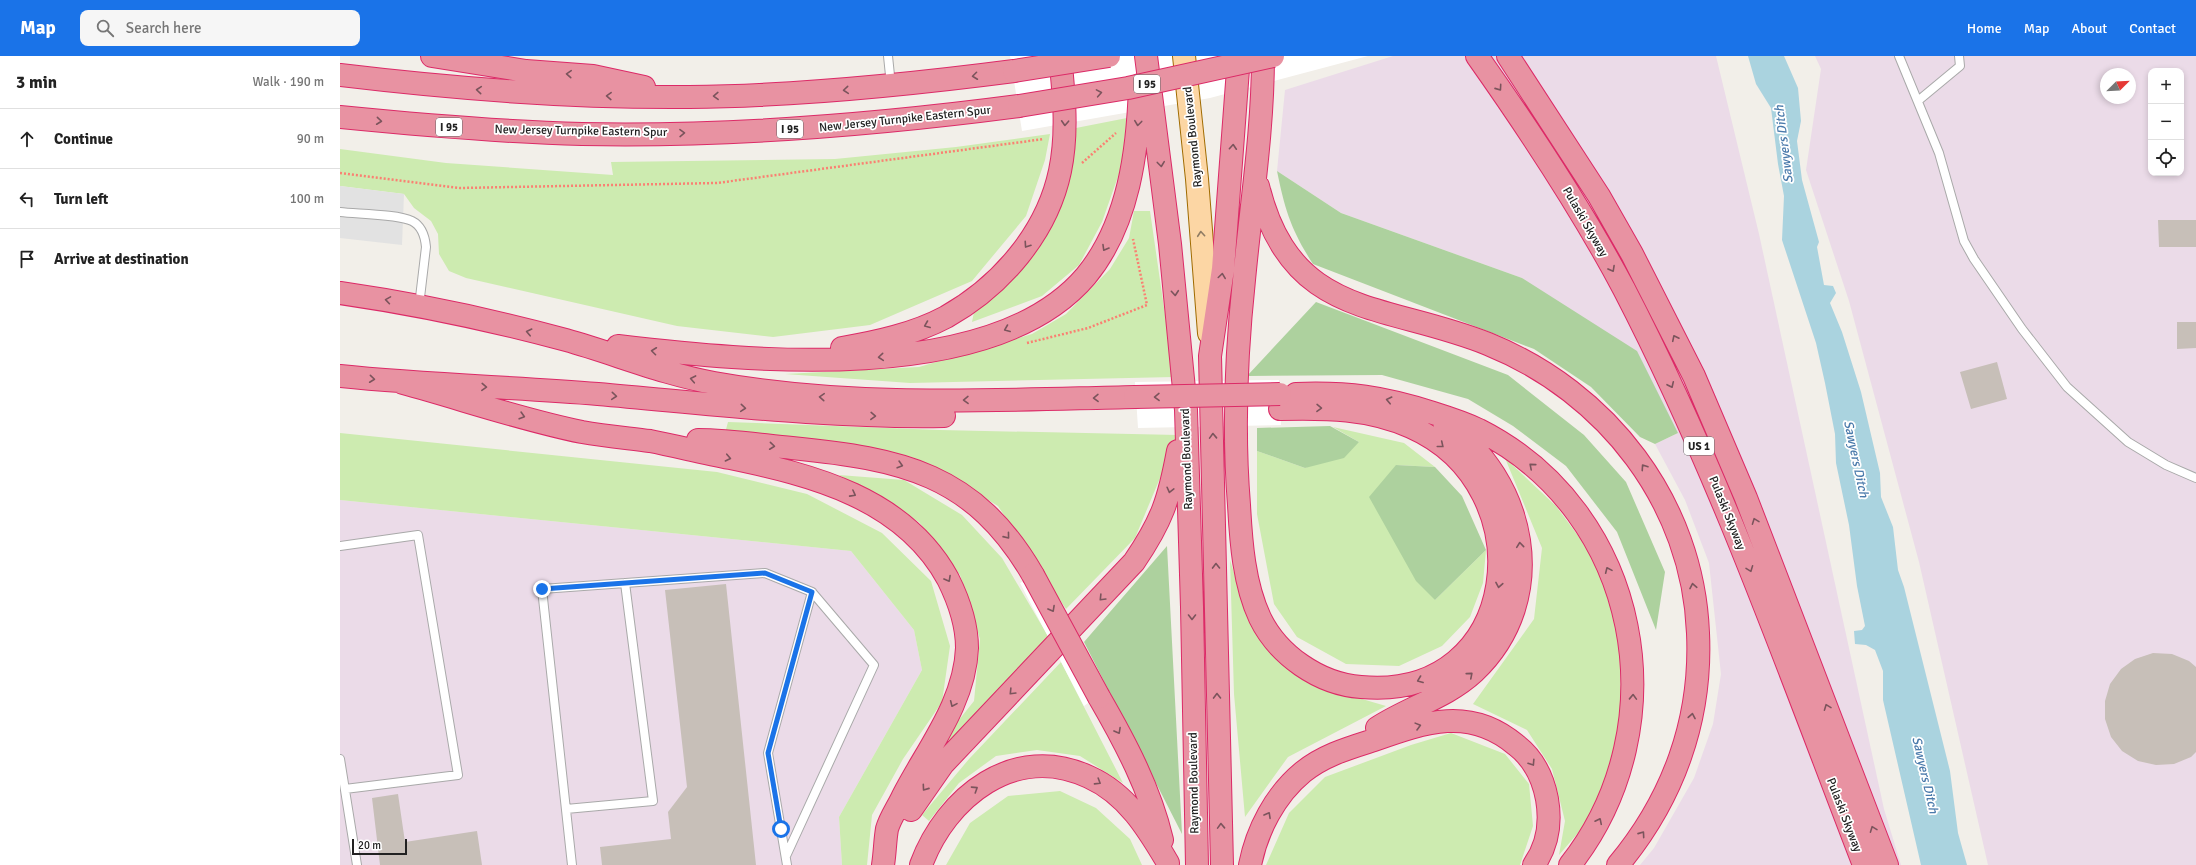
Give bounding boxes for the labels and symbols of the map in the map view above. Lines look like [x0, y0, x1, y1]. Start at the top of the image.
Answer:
north arrow [2100, 68, 2136, 104]
one-way arrow [566, 70, 572, 79]
one-way arrow [972, 71, 978, 80]
road number: I 95 [1134, 75, 1160, 93]
one-way arrow [1494, 84, 1502, 91]
one-way arrow [476, 85, 482, 94]
one-way arrow [843, 85, 849, 94]
street label: Raymond Boulevard [1180, 86, 1206, 188]
one-way arrow [1096, 90, 1102, 98]
one-way arrow [606, 92, 612, 100]
one-way arrow [713, 92, 719, 101]
street label: New Jersey Turnpike Eastern Spur [818, 102, 992, 135]
water label: Sawyers Ditch [1771, 103, 1797, 184]
one-way arrow [376, 116, 382, 125]
road number: I 95 [436, 118, 462, 136]
road number: I 95 [777, 120, 803, 138]
one-way arrow [1060, 120, 1069, 126]
one-way arrow [1134, 120, 1143, 126]
street label: New Jersey Turnpike Eastern Spur [495, 122, 668, 140]
one-way arrow [679, 129, 685, 137]
one-way arrow [1228, 144, 1237, 150]
one-way arrow [1156, 161, 1165, 167]
street label: Pulaski Skyway [1559, 184, 1611, 260]
one-way arrow [1197, 231, 1206, 237]
one-way arrow [1024, 241, 1032, 248]
one-way arrow [1102, 244, 1109, 251]
one-way arrow [1608, 265, 1615, 272]
one-way arrow [1217, 273, 1226, 279]
one-way arrow [1170, 290, 1179, 296]
one-way arrow [385, 297, 391, 305]
one-way arrow [923, 320, 931, 328]
one-way arrow [1004, 325, 1011, 333]
one-way arrow [526, 328, 532, 336]
one-way arrow [1672, 334, 1679, 342]
one-way arrow [651, 347, 658, 356]
one-way arrow [878, 352, 884, 361]
one-way arrow [369, 375, 375, 384]
one-way arrow [690, 375, 696, 384]
one-way arrow [1666, 381, 1674, 389]
one-way arrow [481, 383, 487, 391]
one-way arrow [611, 391, 617, 400]
one-way arrow [819, 393, 825, 402]
one-way arrow [1154, 393, 1160, 401]
one-way arrow [1093, 394, 1099, 402]
one-way arrow [963, 396, 969, 404]
one-way arrow [1386, 396, 1393, 405]
one-way arrow [740, 404, 746, 413]
one-way arrow [1316, 404, 1322, 413]
street label: Raymond Boulevard [1178, 408, 1196, 510]
one-way arrow [518, 411, 525, 420]
one-way arrow [870, 412, 876, 420]
water label: Sawyers Ditch [1840, 419, 1872, 500]
one-way arrow [1209, 433, 1218, 439]
road number: US 1 [1684, 437, 1714, 455]
one-way arrow [1437, 441, 1444, 448]
one-way arrow [769, 442, 775, 451]
one-way arrow [725, 453, 732, 461]
one-way arrow [896, 460, 903, 469]
one-way arrow [1530, 464, 1537, 471]
one-way arrow [1641, 464, 1649, 471]
street label: Pulaski Skyway [1705, 474, 1749, 552]
one-way arrow [1167, 486, 1175, 493]
one-way arrow [849, 489, 856, 497]
one-way arrow [1751, 517, 1759, 524]
one-way arrow [1002, 531, 1009, 538]
one-way arrow [1516, 542, 1525, 548]
one-way arrow [1212, 563, 1220, 569]
one-way arrow [1745, 566, 1753, 573]
one-way arrow [1605, 567, 1613, 574]
one-way arrow [943, 575, 950, 583]
route end [533, 580, 551, 598]
one-way arrow [1495, 582, 1503, 588]
one-way arrow [1689, 583, 1698, 589]
one-way arrow [1099, 593, 1107, 601]
one-way arrow [1047, 605, 1054, 612]
one-way arrow [1188, 614, 1196, 620]
one-way arrow [1466, 672, 1473, 679]
one-way arrow [1417, 676, 1424, 684]
one-way arrow [1009, 687, 1017, 695]
one-way arrow [1213, 693, 1221, 699]
one-way arrow [1629, 694, 1637, 700]
one-way arrow [950, 699, 958, 707]
one-way arrow [1823, 704, 1831, 711]
one-way arrow [1688, 712, 1696, 719]
one-way arrow [1414, 722, 1421, 731]
one-way arrow [1114, 727, 1121, 734]
street label: Raymond Boulevard [1186, 732, 1202, 834]
water label: Sawyers Ditch [1908, 735, 1942, 816]
one-way arrow [1528, 759, 1535, 766]
street label: Pulaski Skyway [1823, 776, 1865, 855]
one-way arrow [1094, 777, 1101, 784]
one-way arrow [922, 784, 930, 791]
one-way arrow [971, 786, 978, 794]
one-way arrow [1263, 812, 1271, 820]
one-way arrow [1594, 818, 1602, 825]
route start [772, 820, 790, 838]
one-way arrow [1216, 823, 1225, 829]
one-way arrow [1870, 825, 1878, 832]
one-way arrow [1637, 831, 1645, 838]
scale bar [352, 837, 407, 856]

